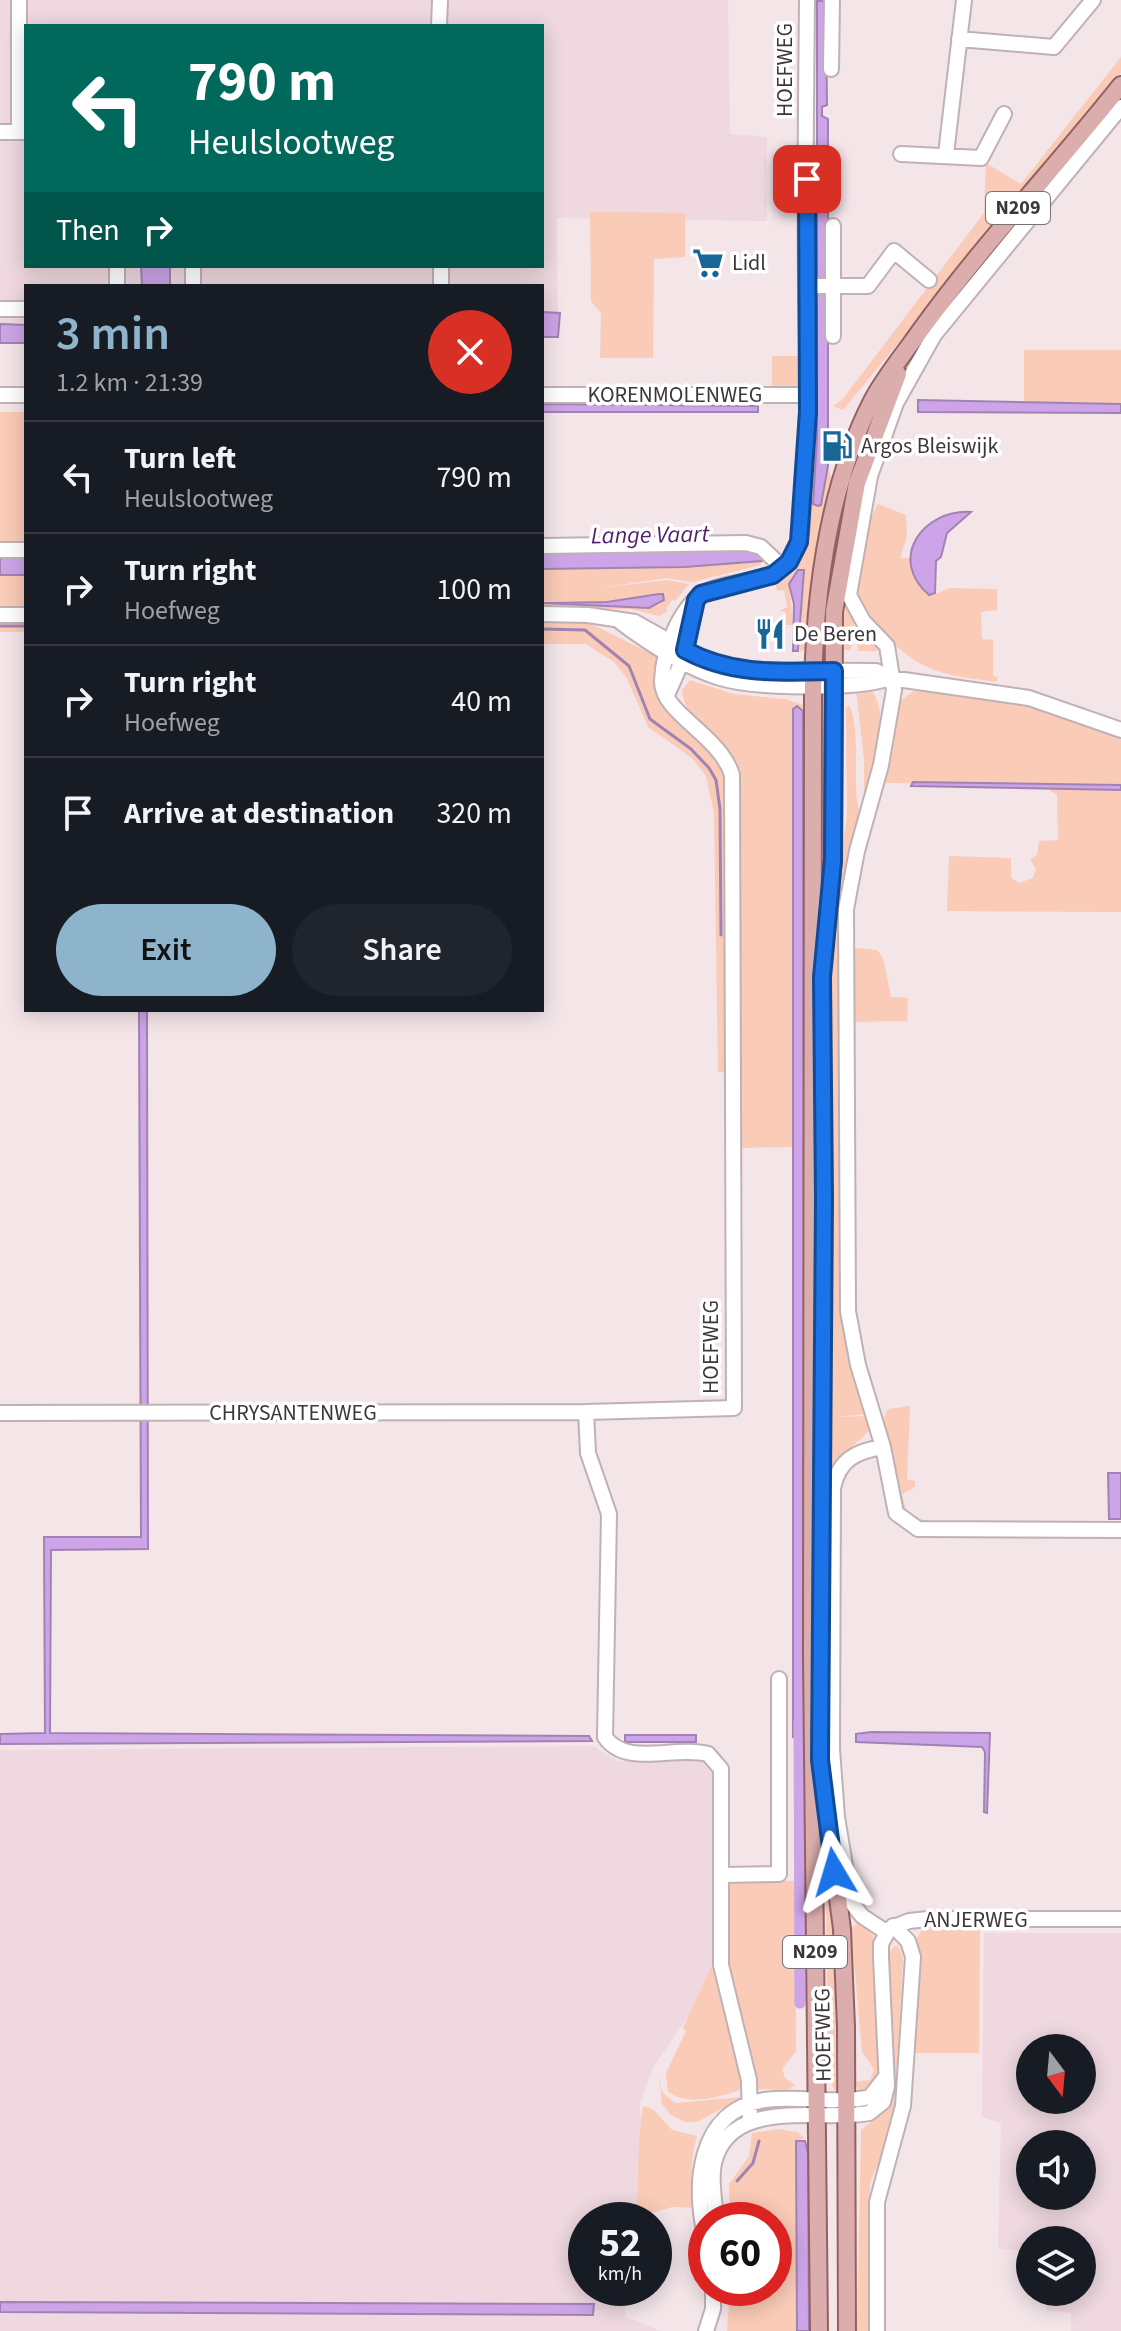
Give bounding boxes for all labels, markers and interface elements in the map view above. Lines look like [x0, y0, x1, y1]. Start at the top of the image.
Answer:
street label: HOEFWEG [769, 23, 801, 117]
text: 790 m [188, 43, 336, 122]
icon: left [56, 56, 160, 160]
text: Heulslootweg [188, 117, 394, 168]
pin [773, 145, 841, 213]
icon: arrive [785, 157, 829, 201]
road number: N209 [986, 192, 1050, 224]
icon: right [136, 208, 180, 252]
text: Then [56, 209, 120, 252]
supermarket icon: Lidl [691, 246, 725, 280]
place label: Lidl [732, 247, 766, 279]
text: 3 min [56, 300, 170, 368]
button: close [428, 310, 512, 394]
text: 1.2 km · 21:39 [56, 364, 203, 401]
street label: KORENMOLENWEG [588, 379, 762, 411]
fuel station icon: Argos Bleiswijk [820, 429, 854, 463]
place label: Argos Bleiswijk [861, 430, 998, 462]
text: Turn left [124, 437, 236, 480]
icon: left [56, 455, 100, 499]
text: 790 m [436, 456, 512, 499]
text: Heulslootweg [124, 480, 273, 517]
water label: Lange Vaart [591, 516, 711, 554]
text: Turn right [124, 549, 256, 592]
icon: right [56, 567, 100, 611]
text: 100 m [436, 568, 512, 611]
text: Hoefweg [124, 592, 220, 629]
restaurant icon: De Beren [753, 617, 787, 651]
place label: De Beren [794, 618, 877, 650]
text: Turn right [124, 661, 256, 704]
icon: right [56, 679, 100, 723]
text: 40 m [451, 680, 512, 723]
text: Hoefweg [124, 704, 220, 741]
icon: arrive [56, 791, 100, 835]
text: Arrive at destination [124, 792, 394, 835]
text: 320 m [436, 792, 512, 835]
button: Exit [56, 904, 276, 996]
button: Share [292, 904, 512, 996]
street label: HOEFWEG [695, 1300, 727, 1394]
street label: CHRYSANTENWEG [209, 1397, 377, 1429]
position arrow [792, 1830, 876, 1914]
street label: ANJERWEG [924, 1904, 1028, 1936]
road number: N209 [783, 1936, 847, 1968]
street label: HOEFWEG [806, 1988, 840, 2082]
north arrow [1016, 2034, 1096, 2114]
map controls [1016, 2034, 1096, 2306]
button: sound [1016, 2130, 1096, 2210]
speed limit sign: 60 [688, 2202, 792, 2306]
text: 52 [599, 2215, 641, 2272]
button: layers [1016, 2226, 1096, 2306]
text: km/h [598, 2260, 642, 2288]

